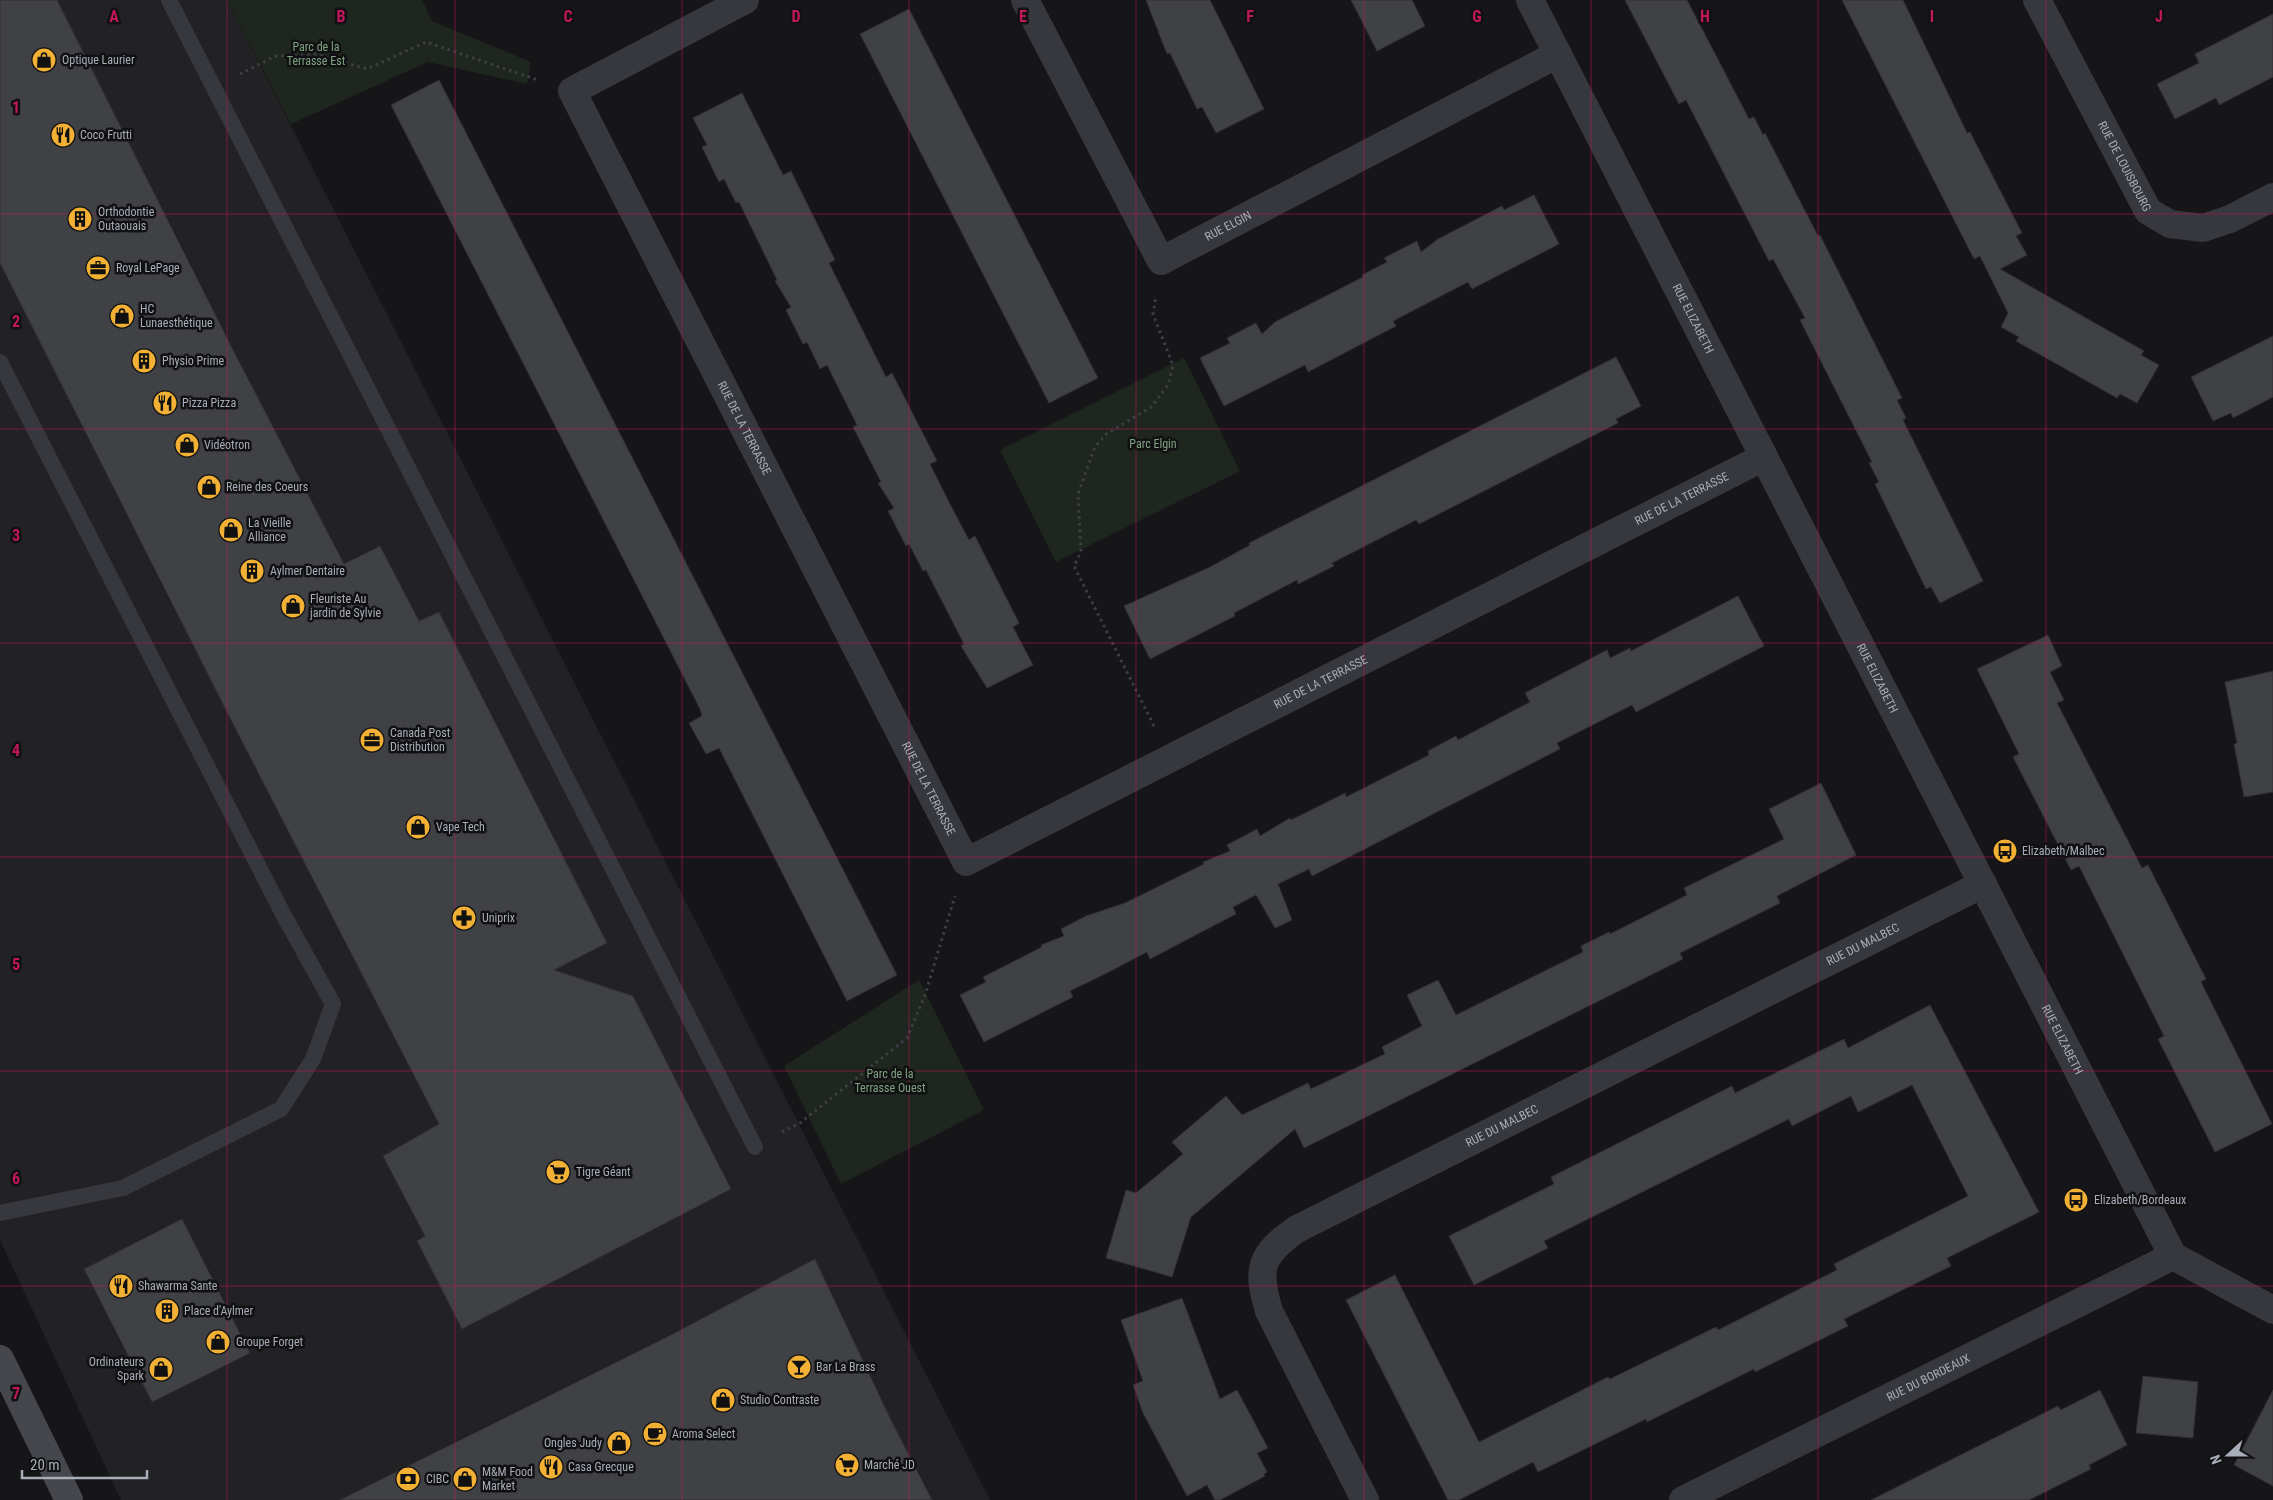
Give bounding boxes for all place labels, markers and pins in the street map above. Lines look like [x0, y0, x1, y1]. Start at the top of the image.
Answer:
shop icon: Optique Laurier [31, 47, 57, 73]
place label: Optique Laurier [62, 53, 135, 67]
restaurant icon: Coco Frutti [50, 122, 76, 148]
place label: Coco Frutti [80, 128, 132, 142]
place label: Orthodontie Outaouais [98, 205, 155, 233]
building icon: Orthodontie Outaouais [67, 206, 93, 232]
office icon: Royal LePage [85, 255, 111, 281]
place label: Royal LePage [116, 261, 180, 275]
place label: HC Lunaesthétique [140, 302, 213, 330]
shop icon: HC Lunaesthétique [109, 303, 135, 329]
building icon: Physio Prime [131, 348, 157, 374]
place label: Physio Prime [162, 354, 225, 368]
restaurant icon: Pizza Pizza [152, 390, 178, 416]
place label: Pizza Pizza [182, 396, 236, 410]
shop icon: Vidéotron [174, 432, 200, 458]
place label: Vidéotron [204, 438, 250, 452]
shop icon: Reine des Coeurs [196, 474, 222, 500]
place label: Reine des Coeurs [226, 480, 308, 494]
place label: La Vieille Alliance [248, 516, 292, 544]
shop icon: La Vieille Alliance [218, 517, 244, 543]
building icon: Aylmer Dentaire [239, 558, 265, 584]
place label: Aylmer Dentaire [270, 564, 345, 578]
place label: Fleuriste Au jardin de Sylvie [309, 592, 381, 620]
shop icon: Fleuriste Au jardin de Sylvie [280, 593, 306, 619]
place label: Canada Post Distribution [390, 726, 451, 754]
office icon: Canada Post Distribution [359, 727, 385, 753]
shop icon: Vape Tech [405, 814, 431, 840]
place label: Vape Tech [436, 820, 485, 834]
bus stop icon: Elizabeth/Malbec [1992, 838, 2018, 864]
place label: Elizabeth/Malbec [2022, 844, 2105, 858]
pharmacy icon: Uniprix [451, 905, 477, 931]
place label: Uniprix [482, 911, 515, 925]
supermarket icon: Tigre Géant [545, 1159, 571, 1185]
place label: Tigre Géant [576, 1165, 631, 1179]
bus stop icon: Elizabeth/Bordeaux [2063, 1187, 2089, 1213]
place label: Elizabeth/Bordeaux [2094, 1193, 2186, 1207]
restaurant icon: Shawarma Sante [108, 1273, 134, 1299]
place label: Shawarma Sante [138, 1279, 218, 1293]
building icon: Place d'Aylmer [154, 1298, 180, 1324]
place label: Place d'Aylmer [184, 1304, 253, 1318]
shop icon: Groupe Forget [205, 1329, 231, 1355]
place label: Groupe Forget [236, 1335, 304, 1349]
bar icon: Bar La Brass [786, 1354, 812, 1380]
place label: Ordinateurs Spark [89, 1355, 145, 1383]
shop icon: Ordinateurs Spark [148, 1356, 174, 1382]
place label: Bar La Brass [816, 1360, 876, 1374]
shop icon: Studio Contraste [710, 1387, 736, 1413]
place label: Studio Contraste [740, 1393, 819, 1407]
cafe icon: Aroma Select [642, 1421, 668, 1447]
place label: Aroma Select [672, 1427, 736, 1441]
shop icon: Ongles Judy [606, 1430, 632, 1456]
place label: Ongles Judy [544, 1436, 602, 1450]
supermarket icon: Marché JD [834, 1452, 860, 1478]
restaurant icon: Casa Grecque [538, 1454, 564, 1480]
place label: Marché JD [864, 1458, 915, 1472]
place label: Casa Grecque [568, 1460, 634, 1474]
place label: M&M Food Market [482, 1465, 533, 1493]
bank icon: CIBC [395, 1466, 421, 1492]
shop icon: M&M Food Market [452, 1466, 478, 1492]
place label: CIBC [426, 1472, 449, 1486]

